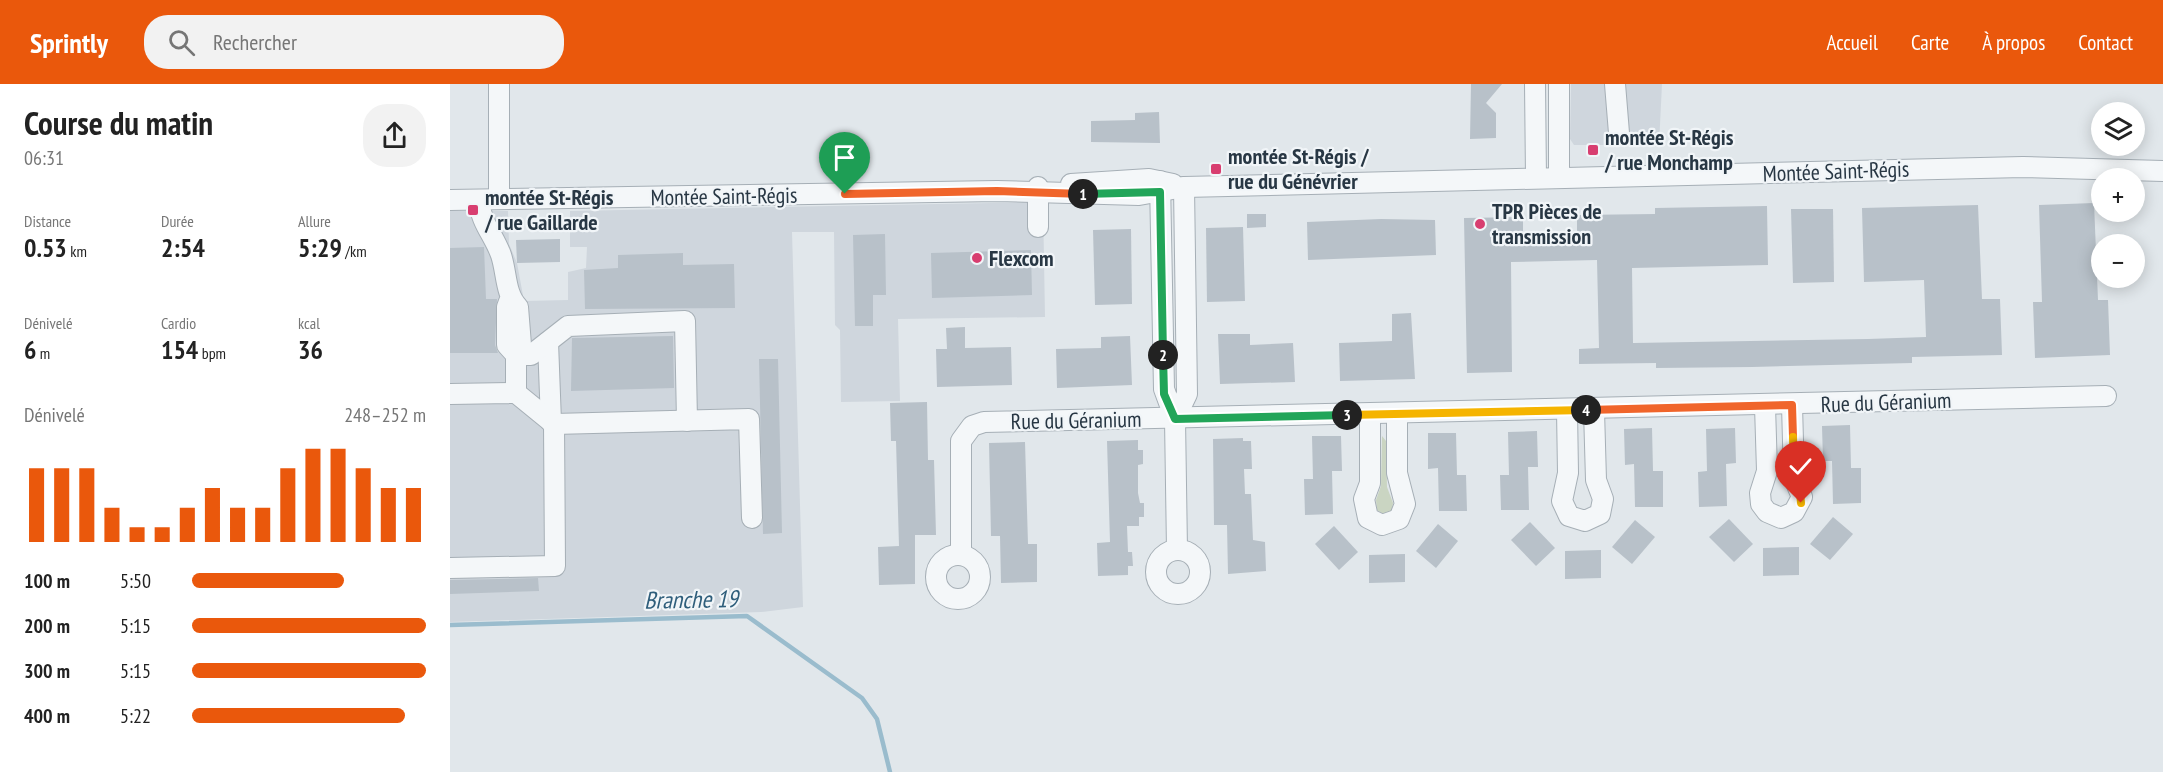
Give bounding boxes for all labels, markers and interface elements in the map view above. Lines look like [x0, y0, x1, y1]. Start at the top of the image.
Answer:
search box [144, 15, 564, 69]
text: Sprintly [30, 24, 108, 61]
icon: search [165, 26, 198, 59]
text: Rechercher [213, 28, 297, 56]
text: Accueil [1826, 29, 1878, 56]
text: Carte [1911, 29, 1949, 56]
text: À propos [1982, 29, 2045, 56]
text: Contact [2078, 29, 2133, 56]
text: Course du matin [24, 101, 213, 144]
map controls [2091, 102, 2145, 288]
button: layers [2091, 102, 2145, 156]
button: share [363, 104, 426, 167]
place label: montée St-Régis / rue Monchamp [1604, 123, 1734, 176]
pin [819, 132, 870, 194]
icon: arrive [828, 141, 861, 174]
place label: montée St-Régis / rue du Génévrier [1228, 142, 1370, 195]
marker: montée St-Régis / rue Monchamp [1586, 143, 1600, 157]
text: 06:31 [24, 145, 64, 171]
street label: Montée Saint-Régis [1762, 154, 1910, 188]
marker: montée St-Régis / rue du Génévrier [1209, 162, 1223, 176]
button: + [2091, 168, 2145, 222]
pin: 1 [1068, 179, 1098, 209]
street label: Montée Saint-Régis [650, 181, 798, 211]
place label: montée St-Régis / rue Gaillarde [484, 183, 614, 236]
text: 1 [1079, 184, 1087, 204]
place label: TPR Pièces de transmission [1492, 197, 1602, 250]
marker: montée St-Régis / rue Gaillarde [466, 203, 480, 217]
text: Distance [24, 211, 71, 231]
text: Durée [161, 211, 194, 231]
text: Allure [298, 211, 331, 231]
marker: TPR Pièces de transmission [1473, 217, 1487, 231]
text: 0.53 [24, 231, 67, 264]
text: 2:54 [161, 231, 205, 264]
text: 5:29 [298, 231, 342, 264]
button: − [2091, 234, 2145, 288]
text: km [67, 241, 87, 261]
text: /km [342, 241, 367, 261]
place label: Flexcom [989, 244, 1054, 272]
marker: Flexcom [970, 251, 984, 265]
text: Dénivelé [24, 313, 73, 333]
text: Cardio [161, 313, 196, 333]
text: kcal [298, 313, 320, 333]
text: 6 [24, 333, 36, 366]
text: 154 [161, 333, 198, 366]
text: 36 [298, 333, 323, 366]
pin: 2 [1148, 340, 1178, 370]
text: m [36, 343, 50, 363]
text: bpm [198, 343, 226, 363]
text: 2 [1159, 345, 1167, 365]
street label: Rue du Géranium [1820, 386, 1952, 418]
pin: 4 [1571, 395, 1601, 425]
pin: 3 [1332, 400, 1362, 430]
text: 4 [1582, 400, 1590, 420]
text: Dénivelé [24, 402, 85, 428]
text: 248–252 m [344, 402, 426, 428]
street label: Rue du Géranium [1010, 405, 1142, 435]
text: 3 [1343, 405, 1351, 425]
pin [1775, 441, 1826, 503]
icon: check [1784, 450, 1817, 483]
text: 100 m [24, 568, 70, 594]
text: 5:50 [120, 568, 151, 594]
water label: Branche 19 [644, 583, 741, 616]
text: 200 m [24, 613, 70, 639]
text: 5:15 [120, 613, 151, 639]
text: 300 m [24, 658, 70, 684]
text: 5:15 [120, 658, 151, 684]
text: 400 m [24, 703, 70, 729]
text: 5:22 [120, 703, 151, 729]

